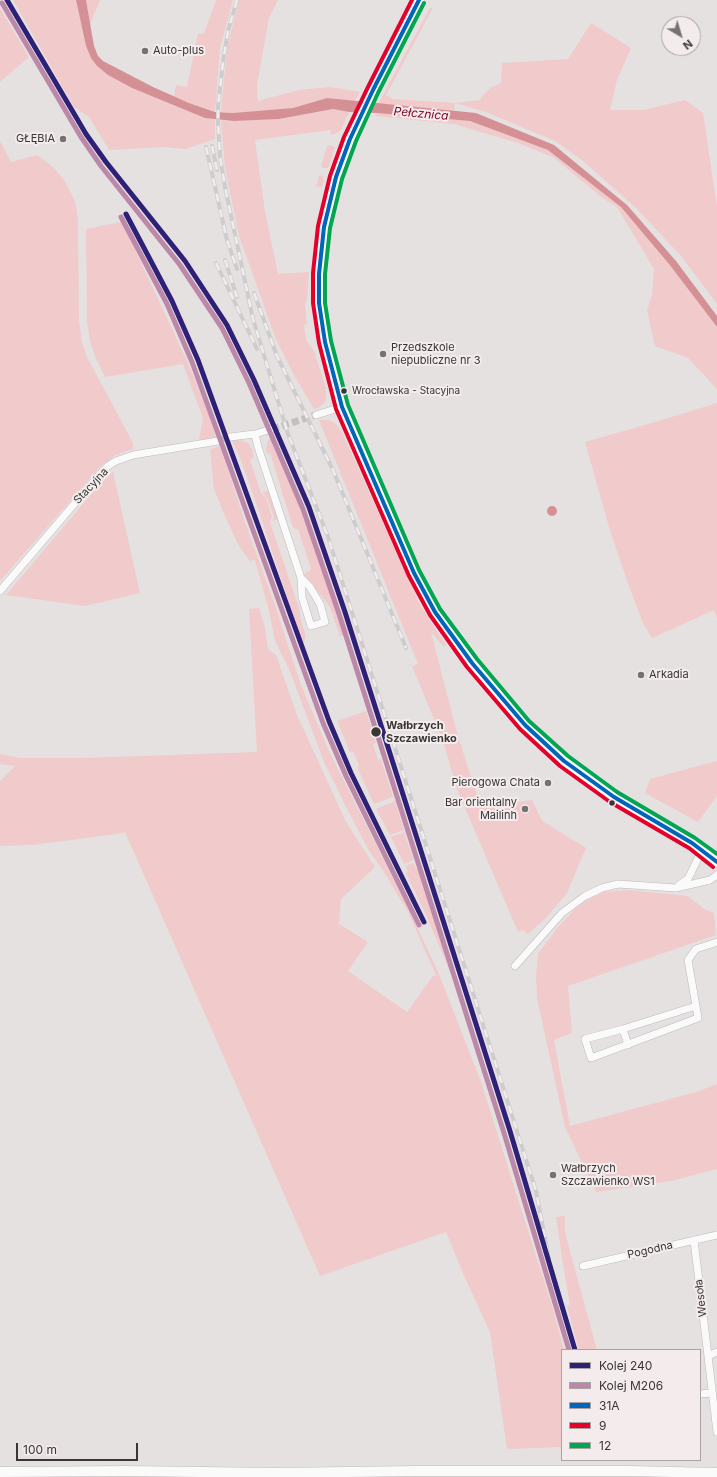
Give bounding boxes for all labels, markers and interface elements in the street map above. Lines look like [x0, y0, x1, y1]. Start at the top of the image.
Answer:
north arrow [661, 16, 701, 56]
text: N [680, 37, 695, 53]
place label: Auto-plus [153, 44, 204, 58]
marker: Auto-plus [140, 46, 150, 56]
water label: Pełcznica [393, 104, 449, 124]
place label: GŁĘBIA [16, 132, 55, 146]
marker: GŁĘBIA [58, 134, 68, 144]
place label: Przedszkole niepubliczne nr 3 [391, 341, 481, 367]
marker: Przedszkole niepubliczne nr 3 [378, 349, 388, 359]
place label: Wrocławska - Stacyjna [352, 385, 460, 397]
marker: Wrocławska - Stacyjna [339, 386, 349, 396]
street label: Stacyjna [71, 465, 111, 507]
place label: Arkadia [649, 668, 689, 682]
marker: Arkadia [636, 670, 646, 680]
place label: Wałbrzych Szczawienko [386, 719, 457, 745]
marker: Wałbrzych Szczawienko [369, 725, 383, 739]
place label: Pierogowa Chata [451, 776, 540, 790]
marker: Pierogowa Chata [543, 778, 553, 788]
place label: Bar orientalny Mailinh [445, 796, 517, 822]
unlabelled marker [607, 798, 617, 808]
marker: Bar orientalny Mailinh [520, 804, 530, 814]
place label: Wałbrzych Szczawienko WS1 [561, 1162, 655, 1188]
marker: Wałbrzych Szczawienko WS1 [548, 1170, 558, 1180]
street label: Pogodna [626, 1238, 674, 1262]
street label: Wesoła [692, 1278, 710, 1318]
legend [561, 1349, 701, 1461]
text: Kolej 240 [599, 1358, 652, 1373]
text: Kolej M206 [599, 1378, 663, 1393]
text: 31A [599, 1398, 620, 1413]
text: 9 [599, 1418, 606, 1433]
scale bar [18, 1435, 140, 1461]
text: 12 [599, 1438, 611, 1453]
text: 100 m [23, 1442, 57, 1457]

